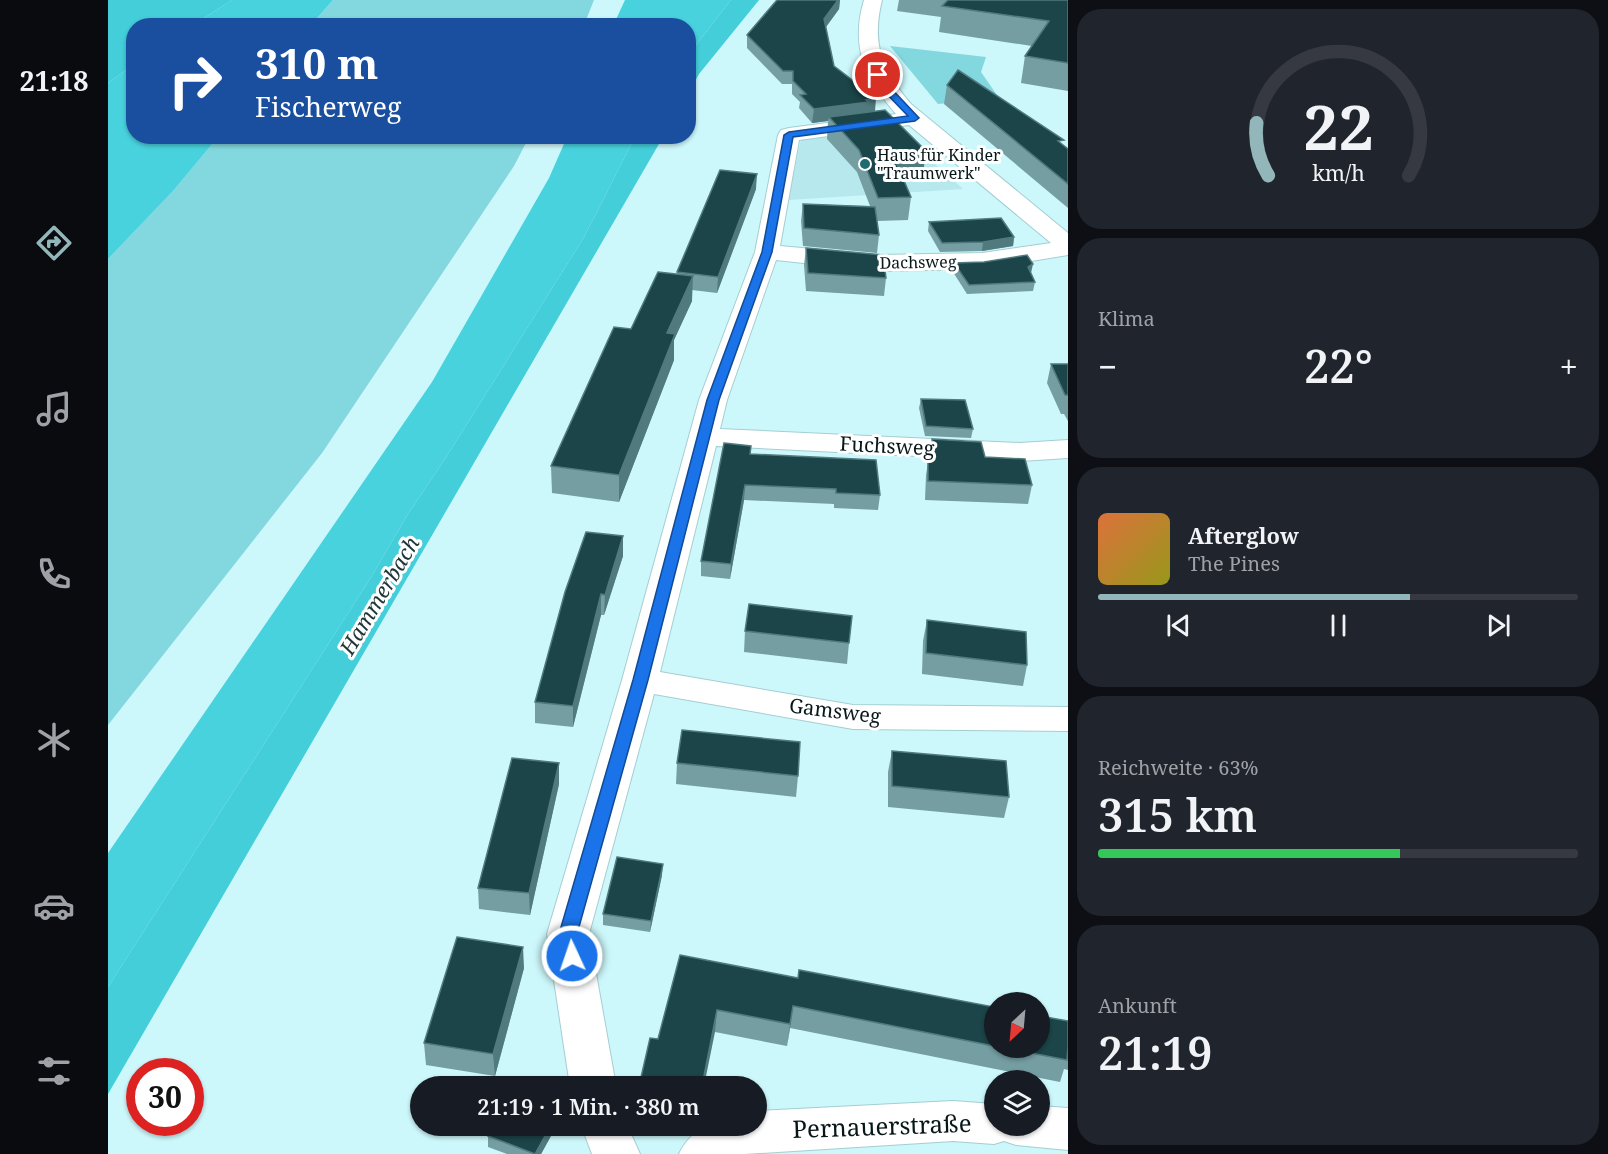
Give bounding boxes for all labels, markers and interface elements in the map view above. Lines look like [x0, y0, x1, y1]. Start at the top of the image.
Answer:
text: 310 m [255, 34, 379, 91]
icon: right [156, 42, 234, 120]
pin [852, 49, 903, 100]
icon: arrive [861, 58, 894, 91]
text: 21:18 [19, 62, 89, 99]
text: 22 [1303, 83, 1373, 168]
text: Fischerweg [255, 88, 402, 125]
place label: Haus für Kinder "Traumwerk" [877, 144, 1001, 184]
marker: Haus für Kinder "Traumwerk" [858, 157, 872, 171]
text: km/h [1312, 158, 1365, 187]
icon: directions [33, 222, 75, 264]
street label: Dachsweg [879, 250, 957, 274]
text: Klima [1098, 305, 1155, 332]
text: 22° [1304, 335, 1373, 396]
text: − [1098, 344, 1117, 389]
text: + [1560, 344, 1578, 389]
icon: music [33, 388, 75, 430]
street label: Fuchsweg [839, 430, 935, 461]
text: Afterglow [1188, 520, 1299, 550]
water label: Hammerbach [332, 531, 426, 661]
text: The Pines [1188, 550, 1280, 577]
icon: phone [33, 553, 75, 595]
icon: previous [1162, 609, 1195, 642]
icon: pause [1322, 609, 1355, 642]
icon: next [1482, 609, 1515, 642]
street label: Gamsweg [788, 691, 883, 730]
icon: climate [33, 719, 75, 761]
text: Reichweite · 63% [1098, 754, 1259, 781]
text: 315 km [1098, 784, 1257, 845]
icon: car [33, 885, 75, 927]
position arrow [540, 924, 604, 988]
north arrow [984, 992, 1050, 1058]
map controls [984, 992, 1050, 1136]
text: Ankunft [1098, 992, 1177, 1019]
text: 21:19 [1098, 1022, 1213, 1083]
icon: filters [33, 1050, 75, 1092]
speed limit sign: 30 [126, 1058, 204, 1136]
button: layers [984, 1070, 1050, 1136]
text: 21:19 · 1 Min. · 380 m [477, 1091, 700, 1121]
street label: Pernauerstraße [792, 1106, 972, 1145]

